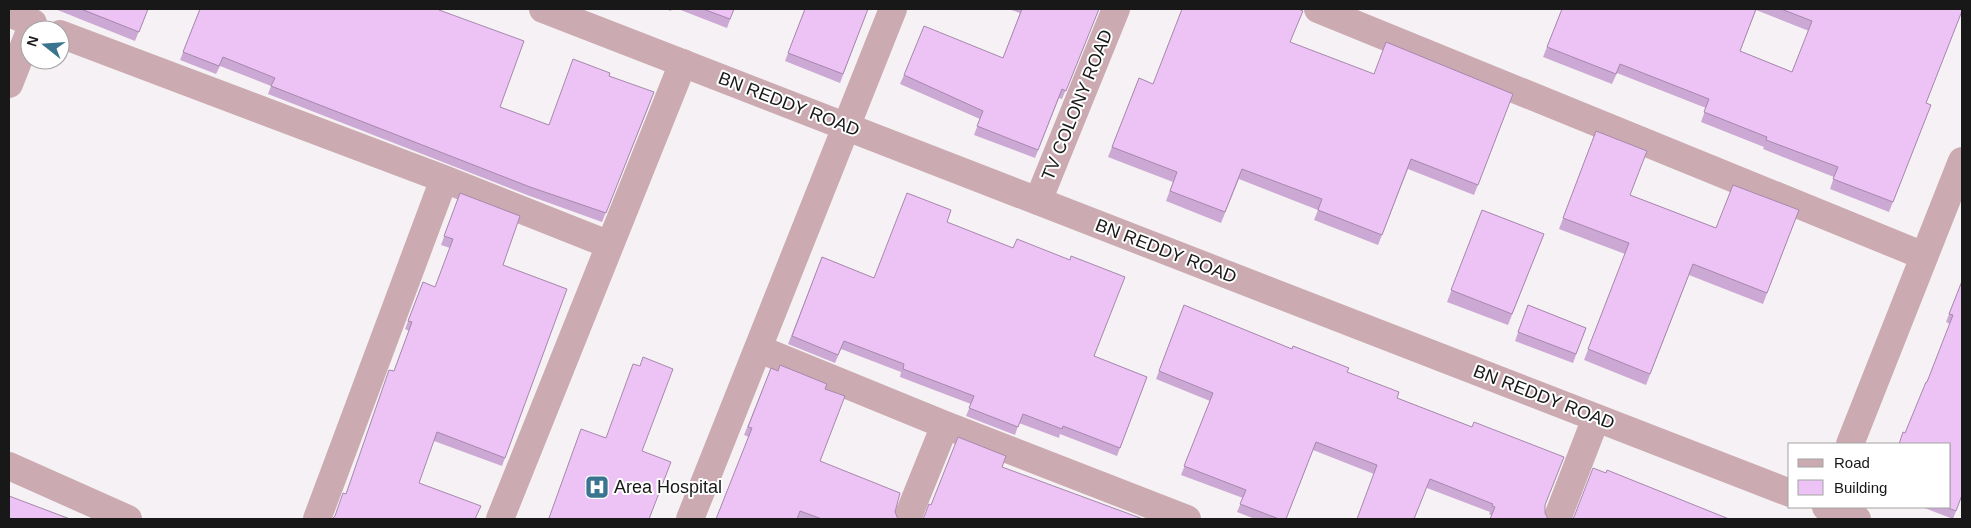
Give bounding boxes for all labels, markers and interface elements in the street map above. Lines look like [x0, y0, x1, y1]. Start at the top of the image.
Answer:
north arrow [20, 20, 70, 70]
street label: TV COLONY ROAD [1038, 27, 1116, 183]
text: N [23, 34, 42, 48]
street label: BN REDDY ROAD [716, 68, 862, 140]
street label: BN REDDY ROAD [1093, 215, 1239, 287]
street label: BN REDDY ROAD [1471, 361, 1617, 433]
legend [1788, 443, 1951, 508]
text: Road [1834, 454, 1870, 471]
hospital icon: Area Hospital [584, 474, 610, 500]
place label: Area Hospital [614, 477, 722, 497]
text: Building [1834, 479, 1887, 496]

